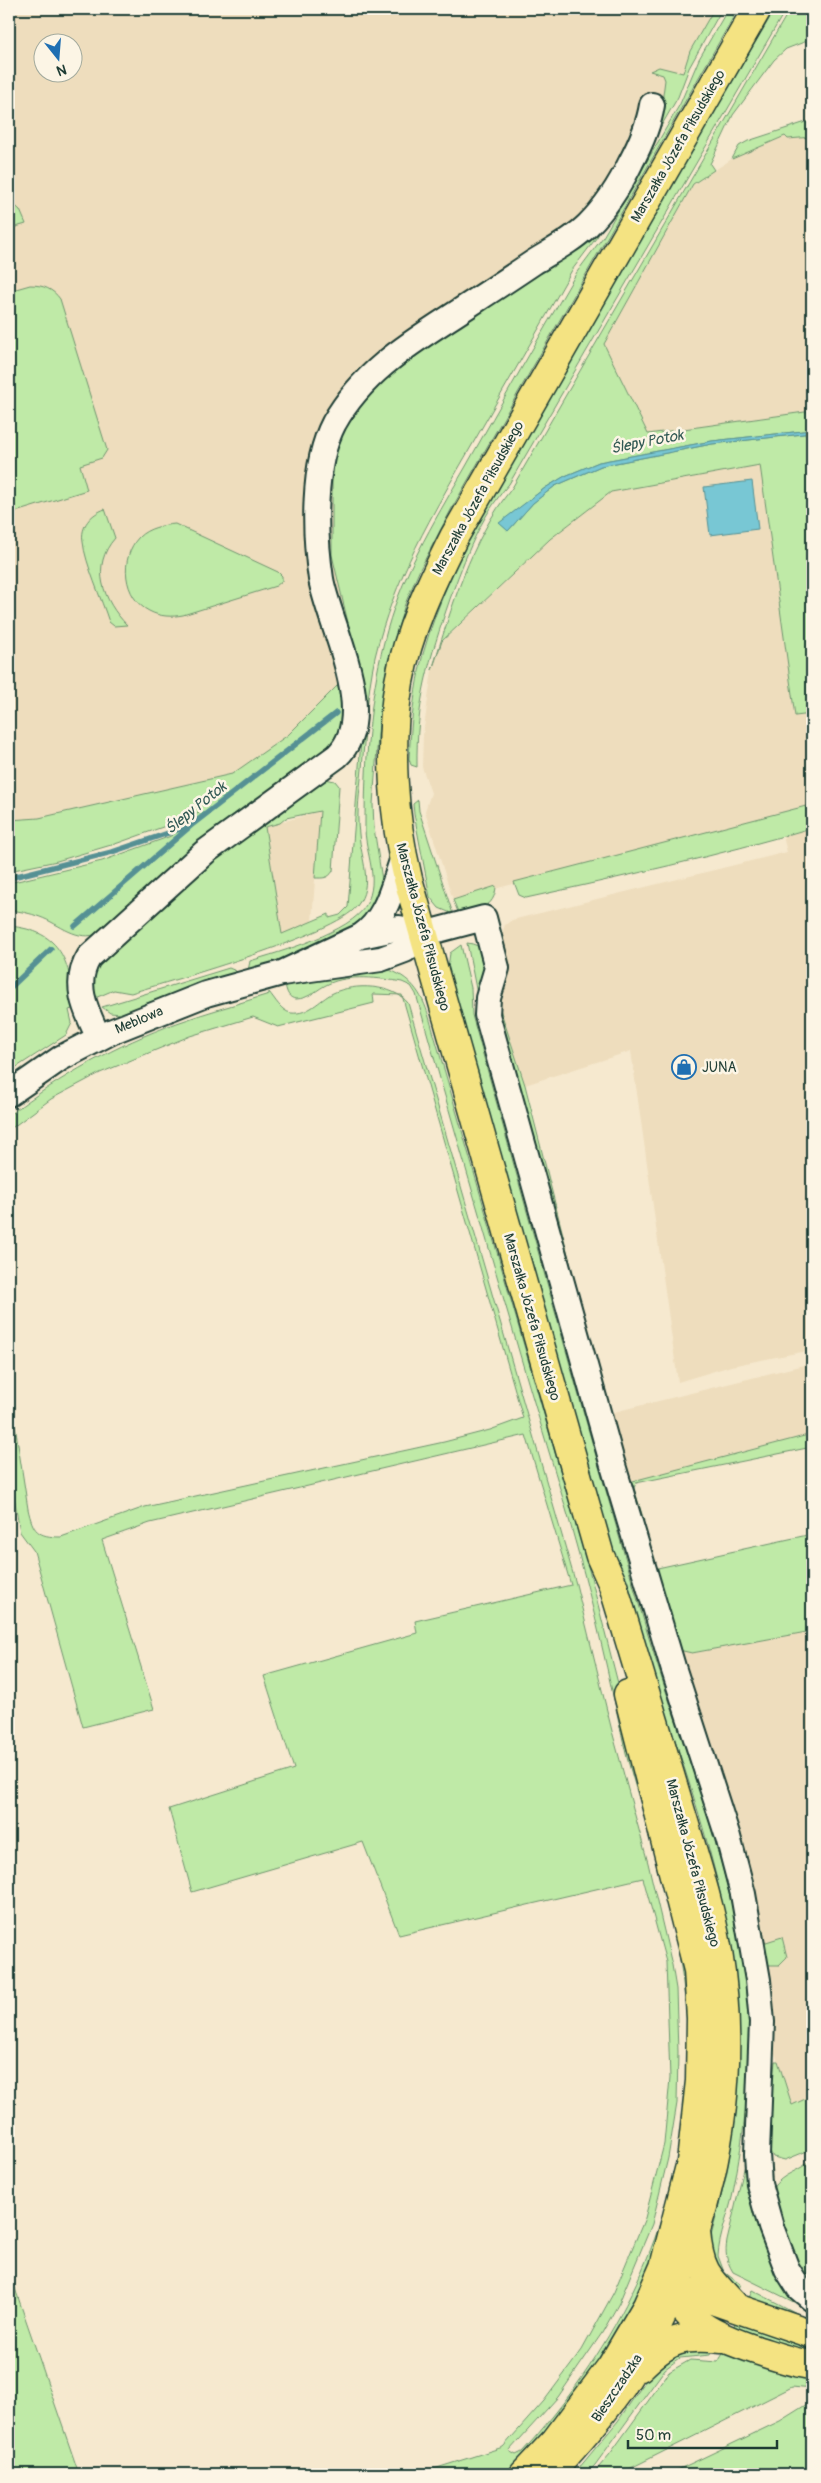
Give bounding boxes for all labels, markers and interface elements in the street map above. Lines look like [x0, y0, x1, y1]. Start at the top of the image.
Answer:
north arrow [32, 32, 82, 82]
text: N [55, 60, 69, 79]
street label: Marszałka Józefa Piłsudskiego [627, 66, 729, 225]
street label: Marszałka Józefa Piłsudskiego [429, 418, 528, 578]
water label: Ślepy Potok [609, 425, 686, 458]
water label: Ślepy Potok [162, 776, 232, 838]
street label: Marszałka Józefa Piłsudskiego [392, 841, 454, 1013]
street label: Meblowa [112, 1002, 166, 1038]
shop icon: JUNA [671, 1054, 697, 1080]
place label: JUNA [702, 1059, 737, 1076]
street label: Marszałka Józefa Piłsudskiego [500, 1231, 564, 1403]
street label: Marszałka Józefa Piłsudskiego [662, 1777, 724, 1949]
street label: Bieszczadzka [588, 2351, 646, 2425]
scale bar [628, 2418, 777, 2450]
text: 50 m [636, 2426, 671, 2445]

